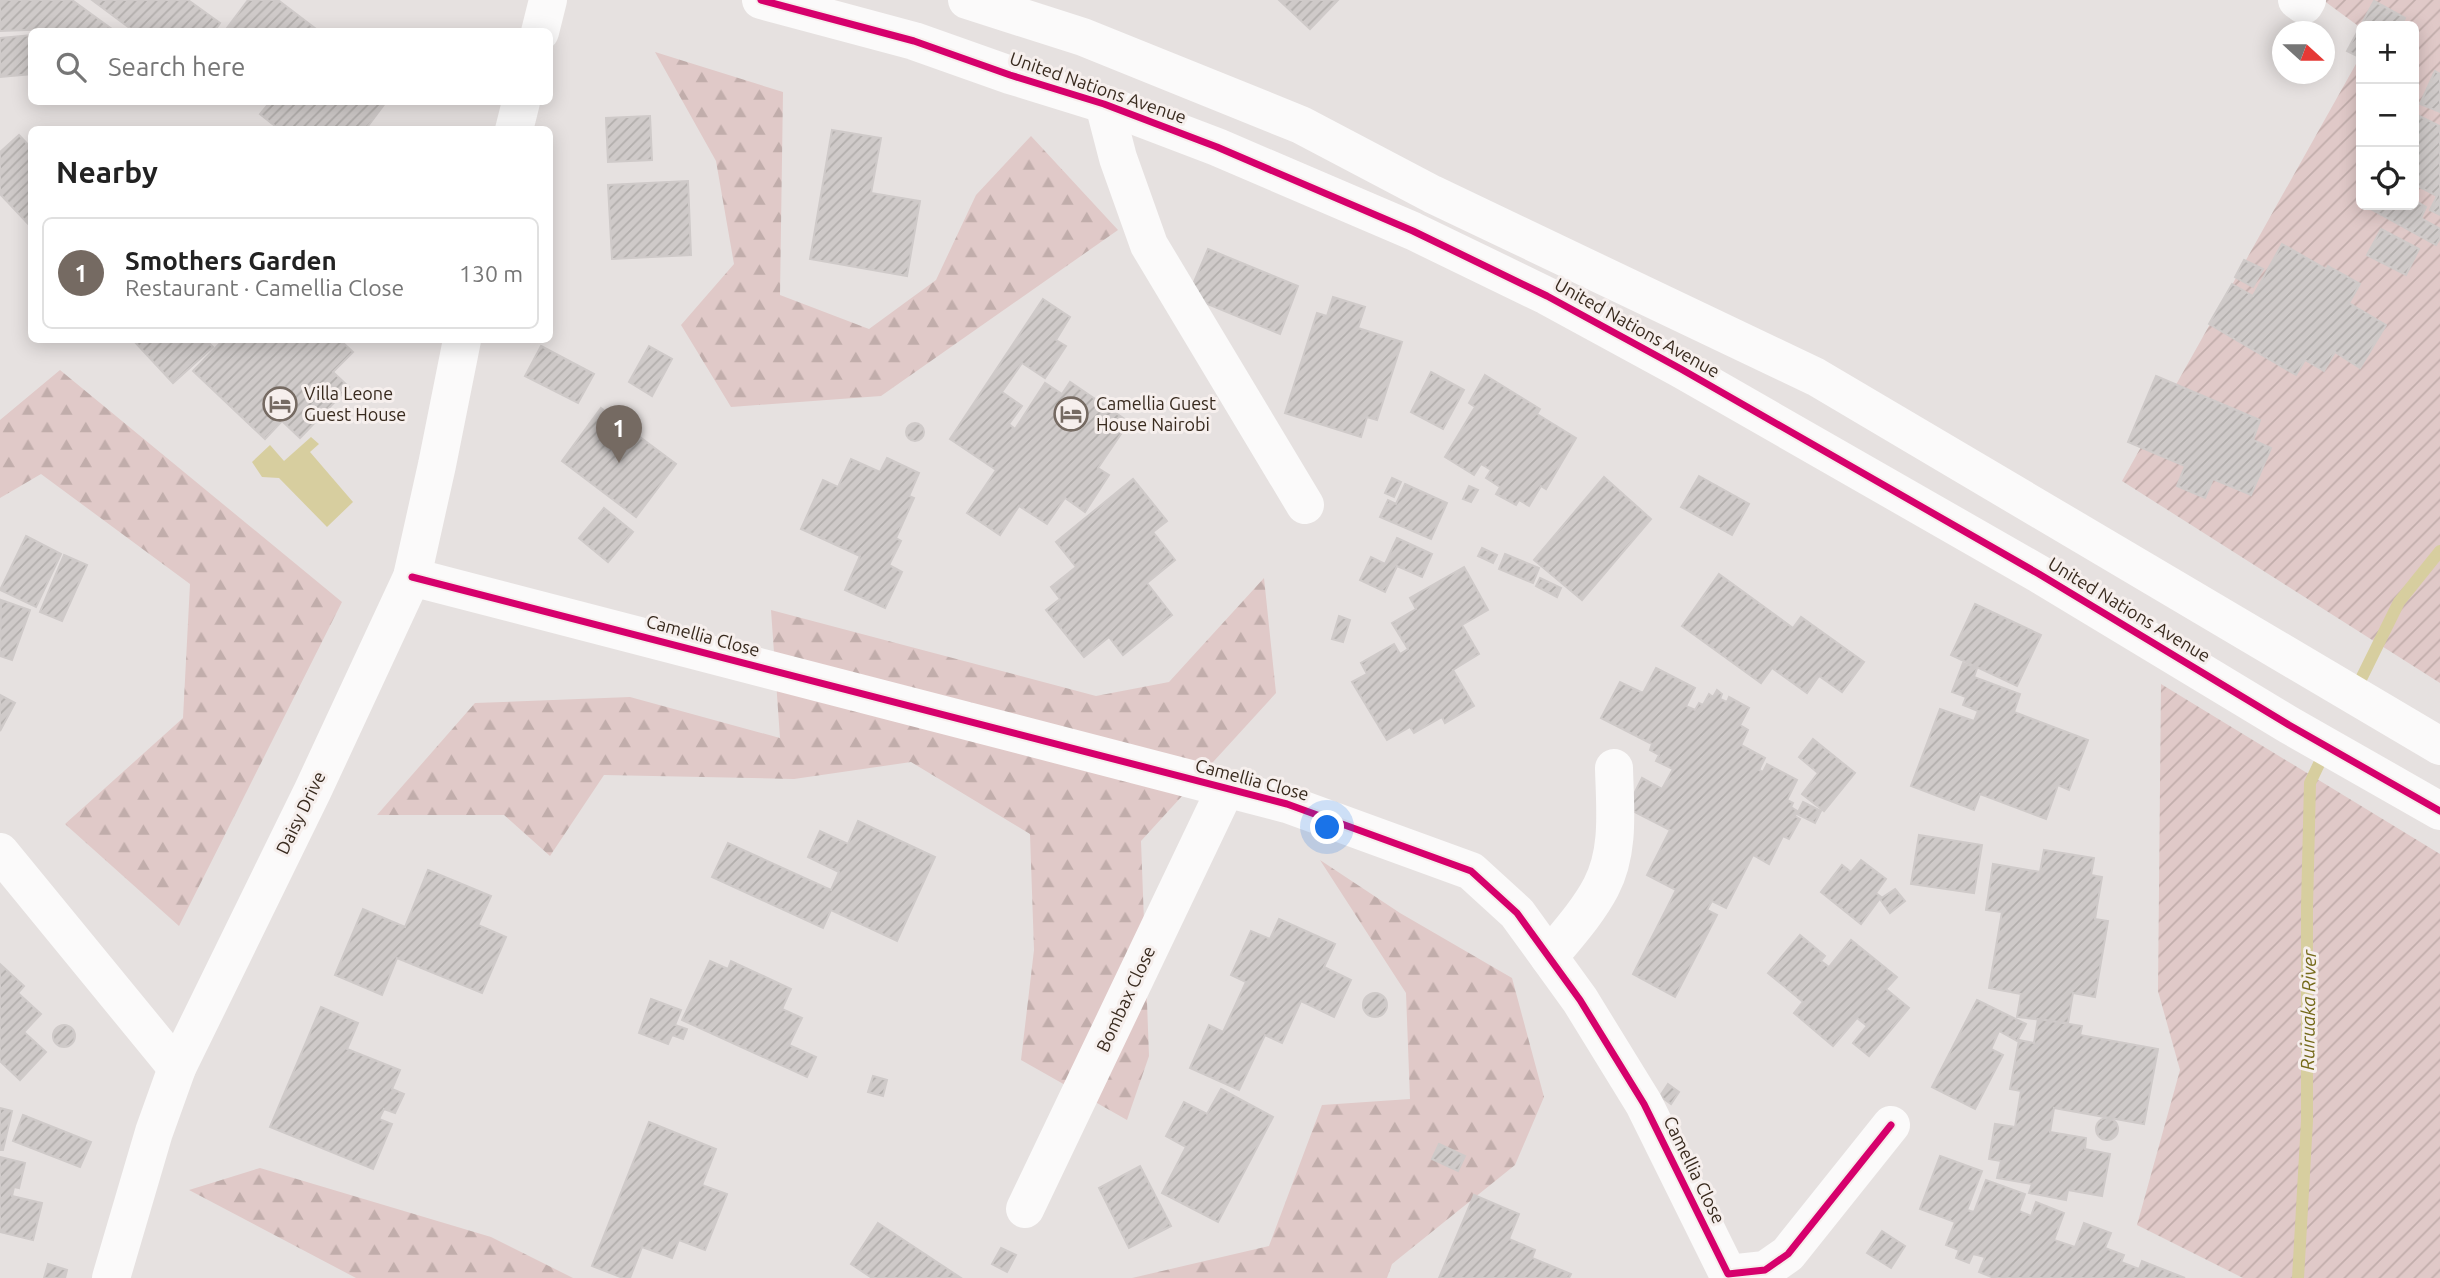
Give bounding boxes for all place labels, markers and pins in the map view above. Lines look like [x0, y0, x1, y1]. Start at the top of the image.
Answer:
place label: Villa Leone Guest House [304, 383, 406, 424]
hotel icon: Villa Leone Guest House [261, 385, 299, 423]
place label: Camellia Guest House Nairobi [1096, 393, 1216, 434]
hotel icon: Camellia Guest House Nairobi [1052, 395, 1090, 433]
pin: 1 [596, 405, 642, 463]

